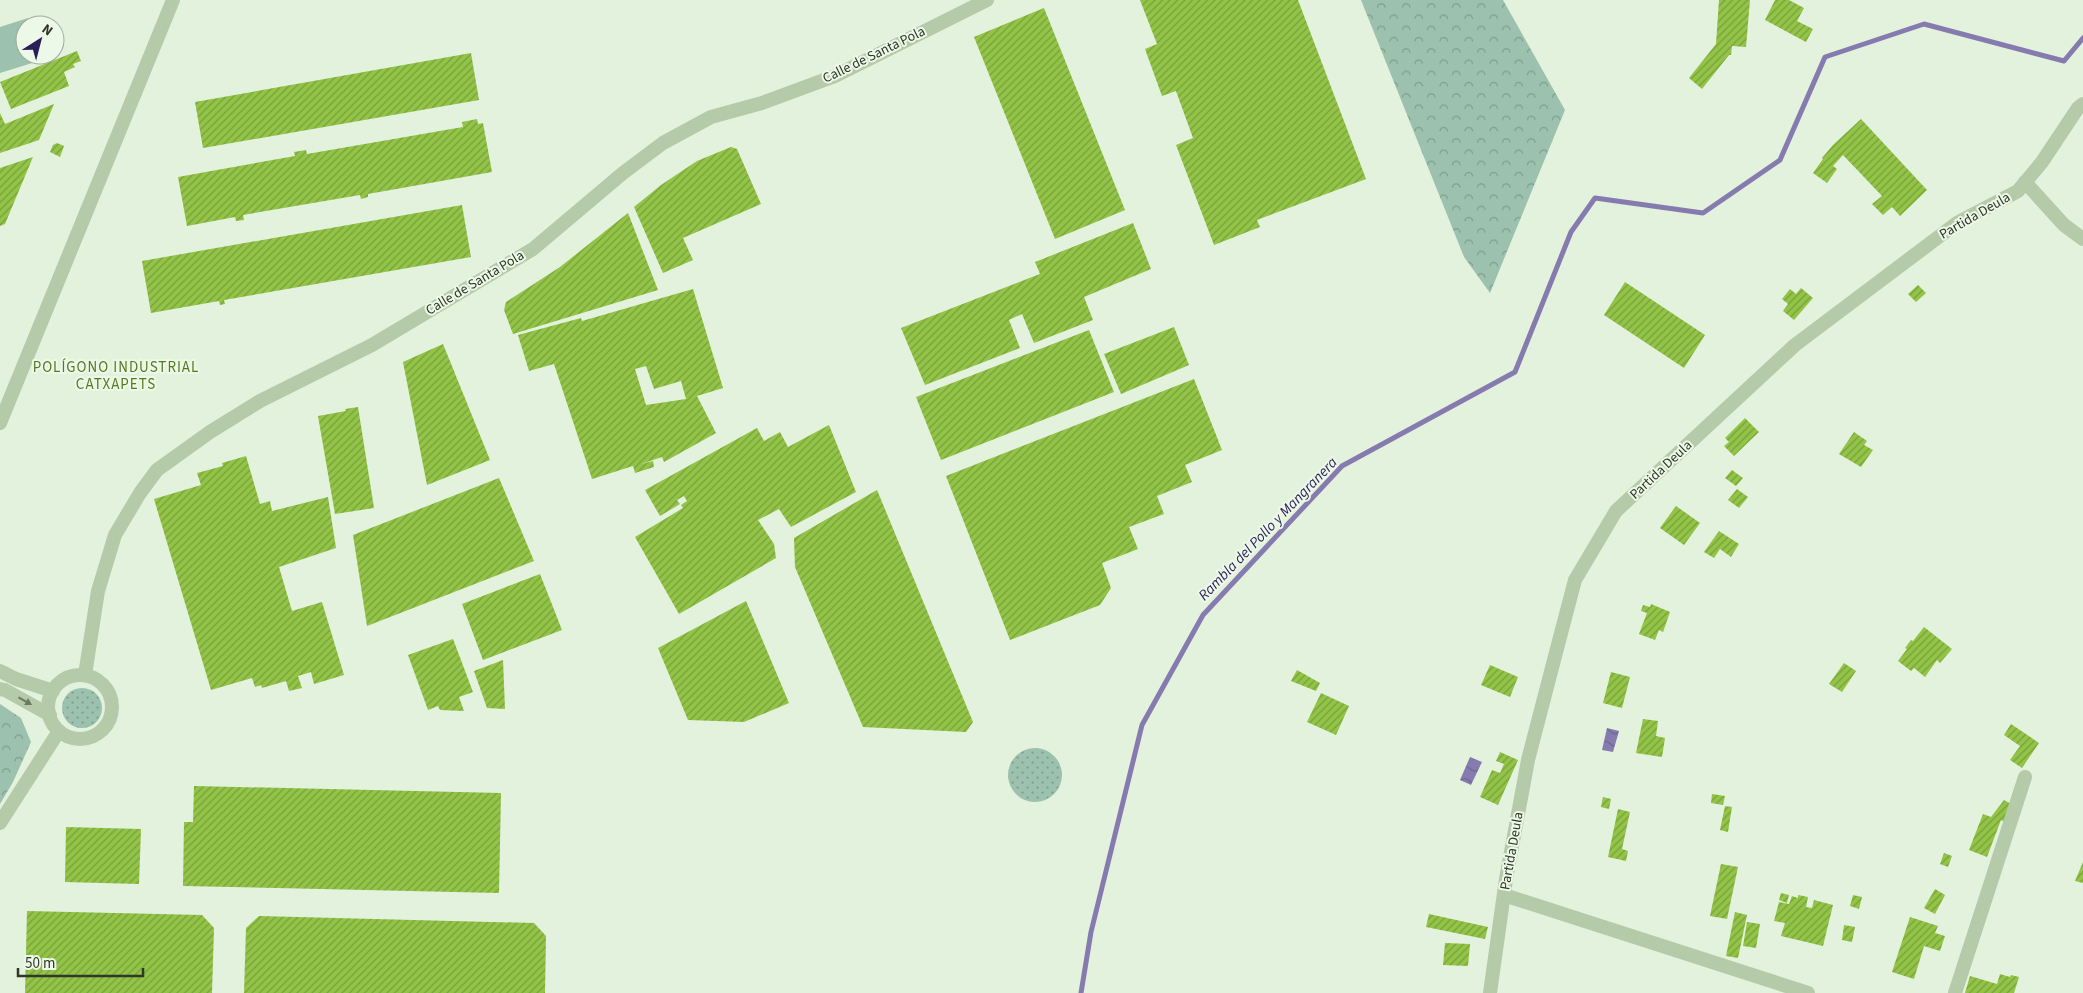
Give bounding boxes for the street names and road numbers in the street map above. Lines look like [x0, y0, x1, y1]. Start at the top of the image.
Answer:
street label: Calle de Santa Pola [819, 22, 929, 88]
street label: Partida Deula [1936, 188, 2014, 244]
street label: Calle de Santa Pola [422, 246, 528, 320]
street label: Partida Deula [1625, 436, 1697, 504]
street label: Partida Deula [1495, 810, 1529, 892]

